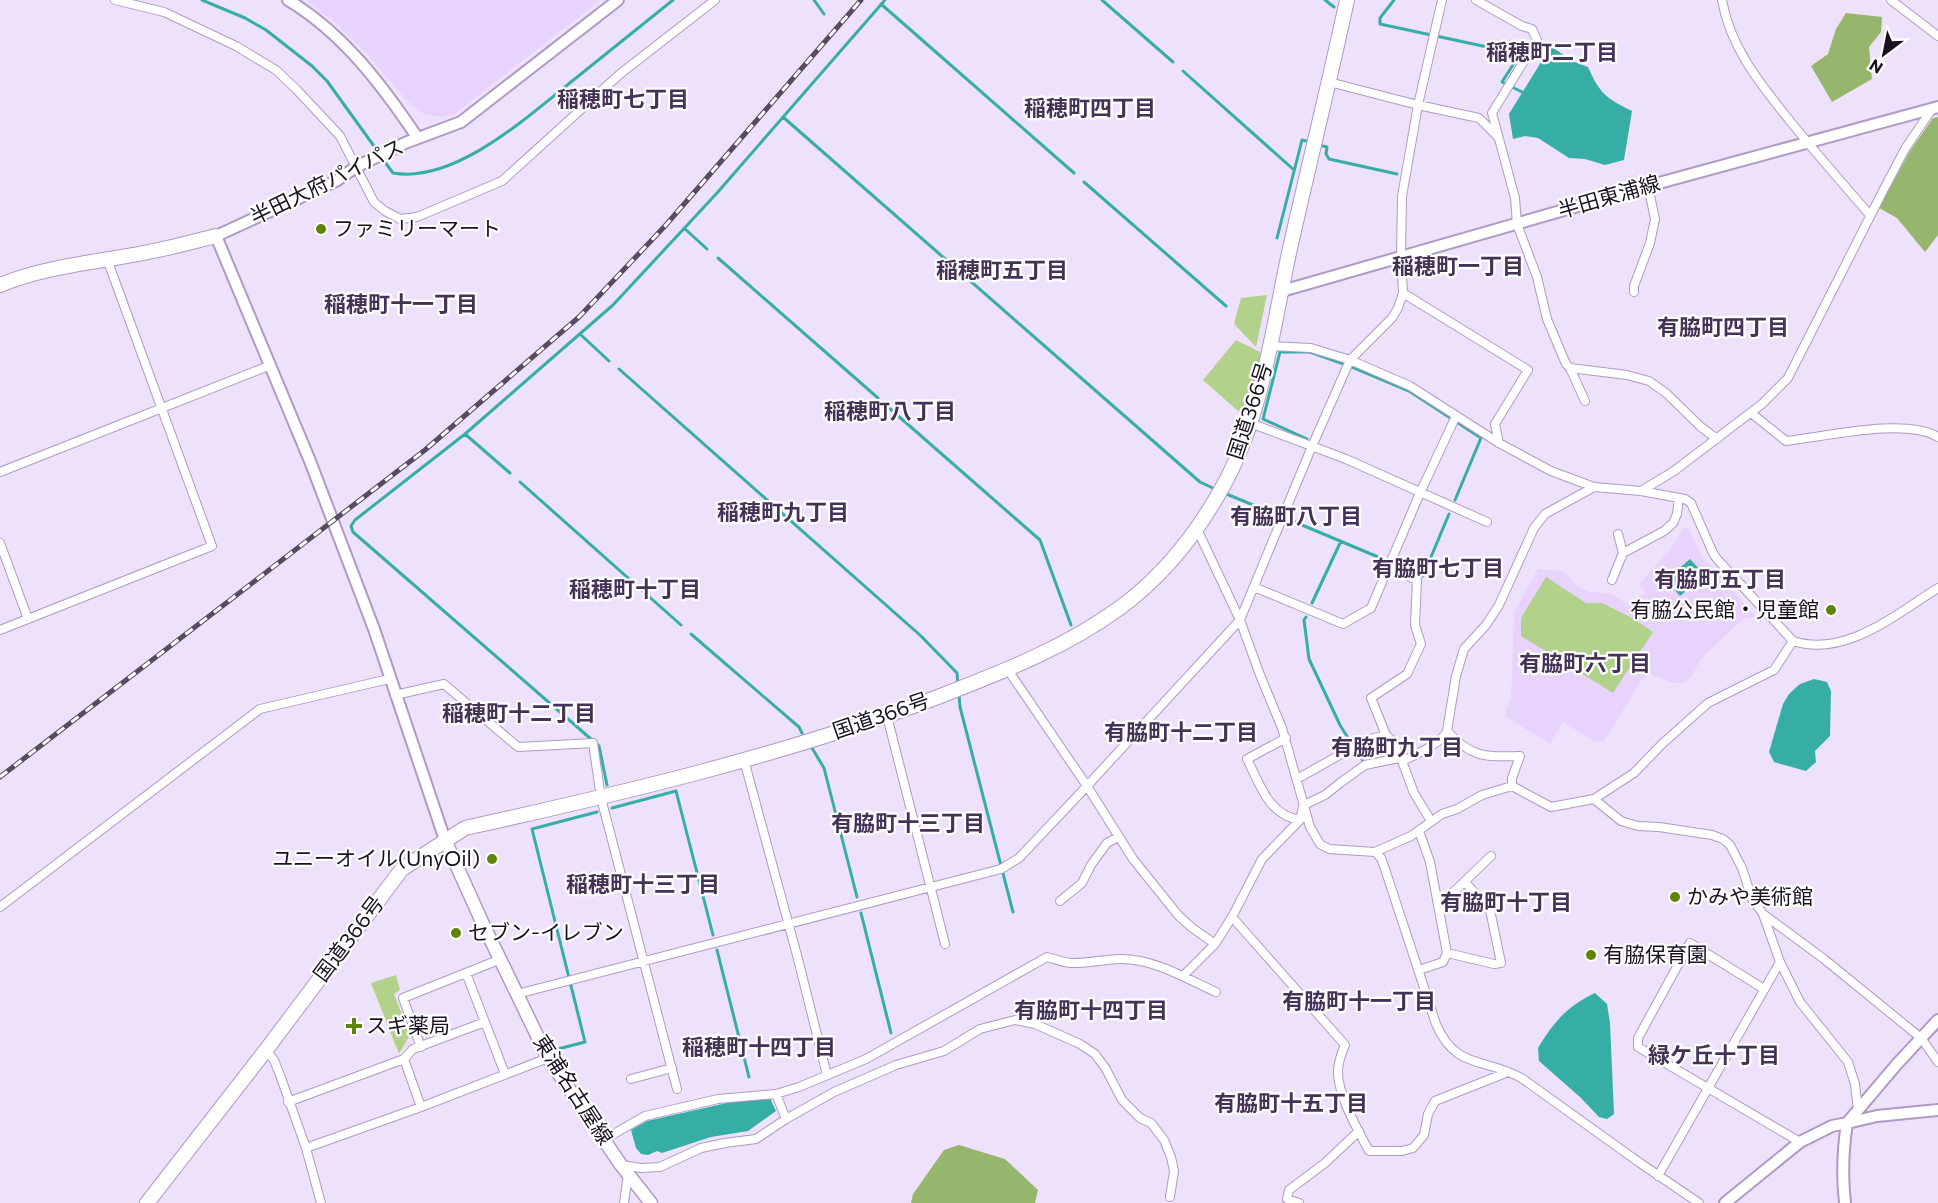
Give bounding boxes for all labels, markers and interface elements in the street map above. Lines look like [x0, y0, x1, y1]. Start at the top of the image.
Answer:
north arrow [1854, 24, 1914, 84]
district label: 稲穂町二丁目 [1486, 38, 1618, 65]
text: N [1866, 56, 1886, 78]
district label: 稲穂町七丁目 [557, 85, 689, 112]
district label: 稲穂町四丁目 [1024, 94, 1156, 121]
street label: 半田大府パイパス [246, 133, 407, 229]
street label: 半田東浦線 [1555, 169, 1662, 222]
place label: ファミリーマート [333, 215, 501, 240]
marker: ファミリーマート [314, 222, 328, 236]
district label: 稲穂町一丁目 [1392, 252, 1524, 279]
district label: 稲穂町五丁目 [936, 256, 1068, 283]
district label: 稲穂町十一丁目 [324, 290, 478, 317]
district label: 有脇町四丁目 [1657, 313, 1789, 340]
street label: 国道366号 [1221, 359, 1276, 462]
district label: 稲穂町八丁目 [824, 397, 956, 424]
district label: 稲穂町九丁目 [717, 498, 849, 525]
district label: 有脇町八丁目 [1230, 502, 1362, 529]
district label: 有脇町七丁目 [1372, 554, 1504, 581]
district label: 有脇町五丁目 [1654, 565, 1786, 592]
district label: 稲穂町十丁目 [569, 575, 701, 602]
place label: 有脇公民館・児童館 [1630, 596, 1819, 621]
marker: 有脇公民館・児童館 [1824, 603, 1838, 617]
district label: 有脇町六丁目 [1519, 649, 1651, 676]
street label: 国道366号 [829, 686, 932, 743]
district label: 稲穂町十二丁目 [442, 699, 596, 726]
district label: 有脇町十二丁目 [1104, 718, 1258, 745]
district label: 有脇町九丁目 [1331, 733, 1463, 760]
district label: 有脇町十三丁目 [831, 809, 985, 836]
place label: ユニーオイル(UnyOil) [272, 845, 480, 870]
marker: ユニーオイル(UnyOil) [485, 852, 499, 866]
district label: 稲穂町十三丁目 [566, 870, 720, 897]
place label: かみや美術館 [1687, 883, 1813, 908]
district label: 有脇町十丁目 [1440, 888, 1572, 915]
street label: 国道366号 [308, 890, 388, 986]
marker: かみや美術館 [1668, 890, 1682, 904]
place label: セブン-イレブン [468, 919, 624, 944]
marker: セブン-イレブン [449, 926, 463, 940]
place label: 有脇保育園 [1603, 941, 1708, 966]
marker: 有脇保育園 [1584, 948, 1598, 962]
district label: 有脇町十一丁目 [1282, 987, 1436, 1014]
district label: 有脇町十四丁目 [1014, 996, 1168, 1023]
place label: スギ薬局 [366, 1012, 450, 1037]
marker: スギ薬局 [347, 1019, 361, 1033]
street label: 東浦名古屋線 [529, 1030, 619, 1149]
district label: 稲穂町十四丁目 [682, 1033, 836, 1060]
district label: 緑ケ丘十丁目 [1648, 1041, 1780, 1068]
district label: 有脇町十五丁目 [1214, 1089, 1368, 1116]

